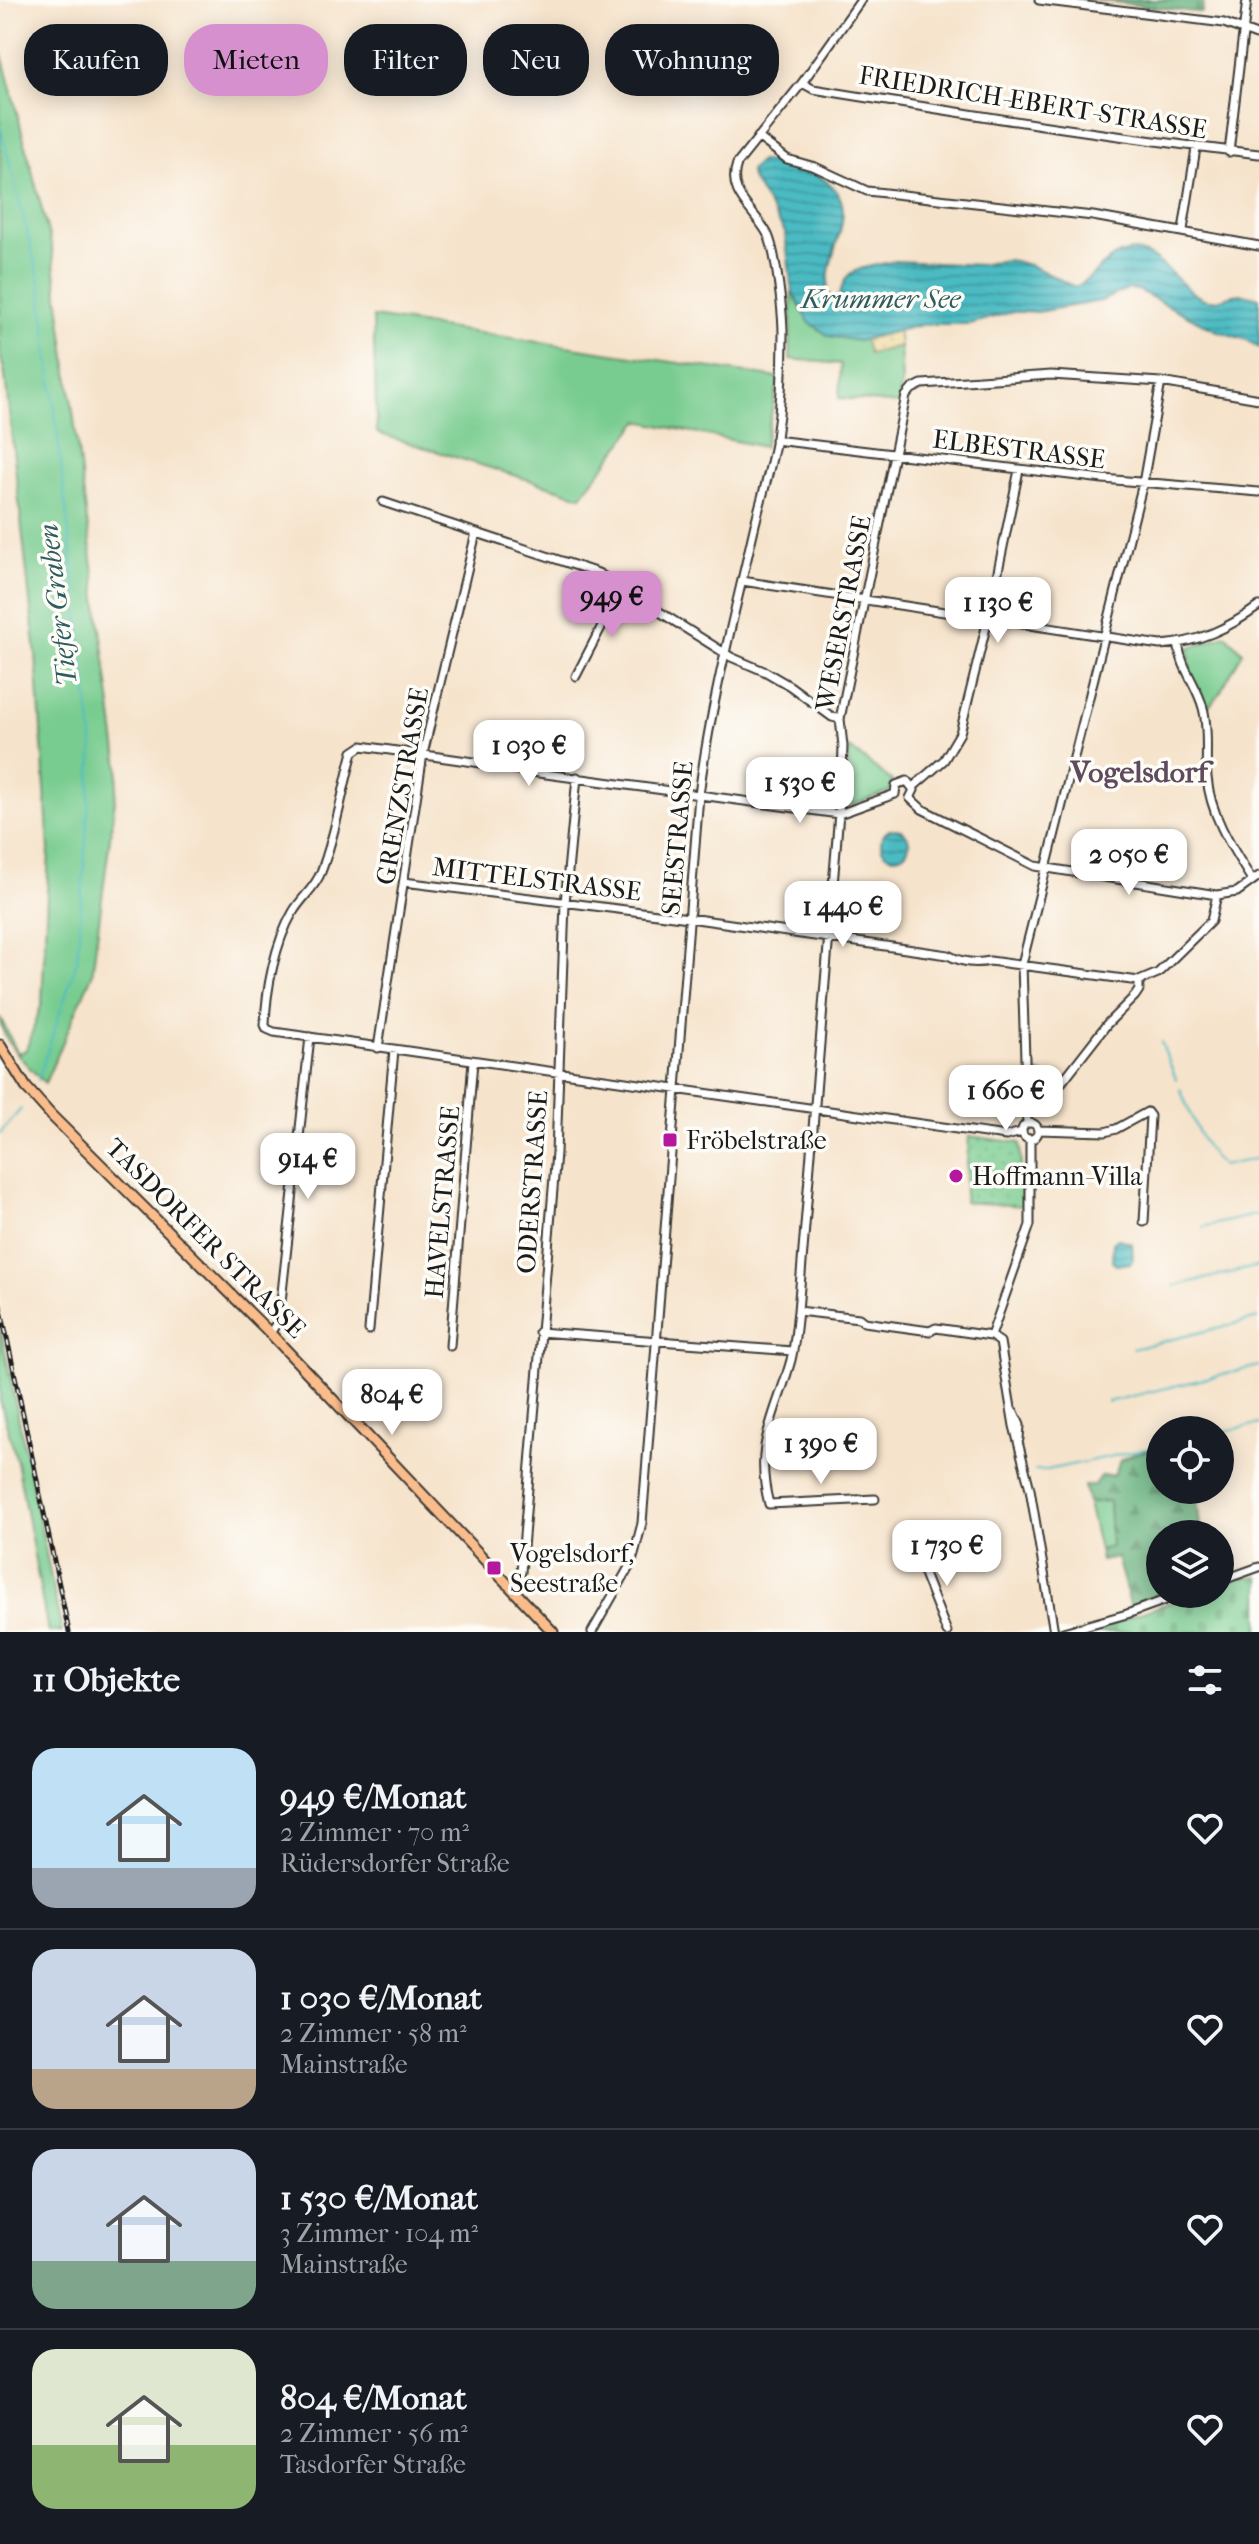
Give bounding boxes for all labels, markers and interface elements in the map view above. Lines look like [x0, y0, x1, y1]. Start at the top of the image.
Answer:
chip: Kaufen [24, 24, 168, 96]
chip: Mieten [184, 24, 328, 96]
chip: Filter [344, 24, 467, 96]
chip: Neu [483, 24, 589, 96]
chip: Wohnung [605, 24, 779, 96]
street label: FRIEDRICH-EBERT-STRASSE [857, 60, 1209, 145]
water label: Krummer See [799, 282, 961, 315]
street label: ELBESTRASSE [931, 424, 1107, 475]
street label: WESERSTRASSE [809, 512, 878, 715]
water label: Tiefer Graben [31, 522, 84, 688]
pin: 949 € [556, 571, 668, 639]
pin: 1 130 € [924, 577, 1072, 645]
text: 949 € [580, 581, 644, 612]
text: 1 130 € [963, 587, 1033, 618]
street label: GRENZSTRASSE [370, 685, 435, 887]
pin: 1 030 € [455, 720, 603, 788]
text: 1 030 € [491, 730, 567, 761]
district label: Vogelsdorf [1069, 755, 1215, 790]
pin: 1 530 € [726, 757, 874, 825]
street label: SEESTRASSE [655, 760, 700, 916]
text: 1 530 € [764, 767, 836, 798]
pin: 2 050 € [1055, 829, 1203, 897]
text: 2 050 € [1089, 839, 1169, 870]
street label: MITTELSTRASSE [431, 851, 643, 908]
pin: 1 440 € [769, 881, 917, 949]
text: 1 440 € [802, 891, 884, 922]
pin: 1 660 € [932, 1065, 1080, 1133]
text: 1 660 € [967, 1075, 1045, 1106]
street label: ODERSTRASSE [511, 1089, 554, 1275]
street label: HAVELSTRASSE [419, 1104, 466, 1300]
place label: Fröbelstraße [686, 1125, 827, 1156]
marker: Fröbelstraße [661, 1131, 679, 1149]
street label: TASDORFER STRASSE [99, 1132, 312, 1345]
pin: 914 € [252, 1133, 364, 1201]
text: 914 € [278, 1143, 338, 1174]
place label: Hoffmann-Villa [972, 1161, 1143, 1192]
marker: Hoffmann-Villa [947, 1167, 965, 1185]
pin: 804 € [336, 1369, 448, 1437]
text: 804 € [360, 1379, 424, 1410]
map controls [1146, 1416, 1234, 1608]
button: locate [1146, 1416, 1234, 1504]
pin: 1 390 € [747, 1418, 895, 1486]
text: 1 390 € [784, 1428, 858, 1459]
pin: 1 730 € [873, 1520, 1021, 1588]
button: layers [1146, 1520, 1234, 1608]
text: 1 730 € [910, 1530, 984, 1561]
place label: Vogelsdorf, Seestraße [509, 1538, 634, 1599]
marker: Vogelsdorf, Seestraße [485, 1559, 503, 1577]
icon: filters [1183, 1658, 1227, 1702]
text: 11 Objekte [32, 1660, 180, 1700]
text: 949 €/Monat [280, 1777, 467, 1817]
icon: home [96, 1780, 192, 1876]
icon: heart [1183, 1806, 1227, 1850]
text: 2 Zimmer · 70 m² [280, 1817, 469, 1848]
text: Rüdersdorfer Straße [280, 1848, 510, 1879]
text: 1 030 €/Monat [280, 1978, 482, 2018]
icon: home [96, 1981, 192, 2077]
icon: heart [1183, 2007, 1227, 2051]
text: 2 Zimmer · 58 m² [280, 2018, 466, 2049]
text: Mainstraße [280, 2049, 408, 2080]
text: 1 530 €/Monat [280, 2178, 478, 2218]
icon: home [96, 2181, 192, 2277]
icon: heart [1183, 2207, 1227, 2251]
text: 3 Zimmer · 104 m² [280, 2218, 478, 2249]
text: Mainstraße [280, 2249, 408, 2280]
text: 804 €/Monat [280, 2378, 467, 2418]
icon: home [96, 2381, 192, 2477]
icon: heart [1183, 2407, 1227, 2451]
text: 2 Zimmer · 56 m² [280, 2418, 468, 2449]
text: Tasdorfer Straße [280, 2449, 466, 2480]

